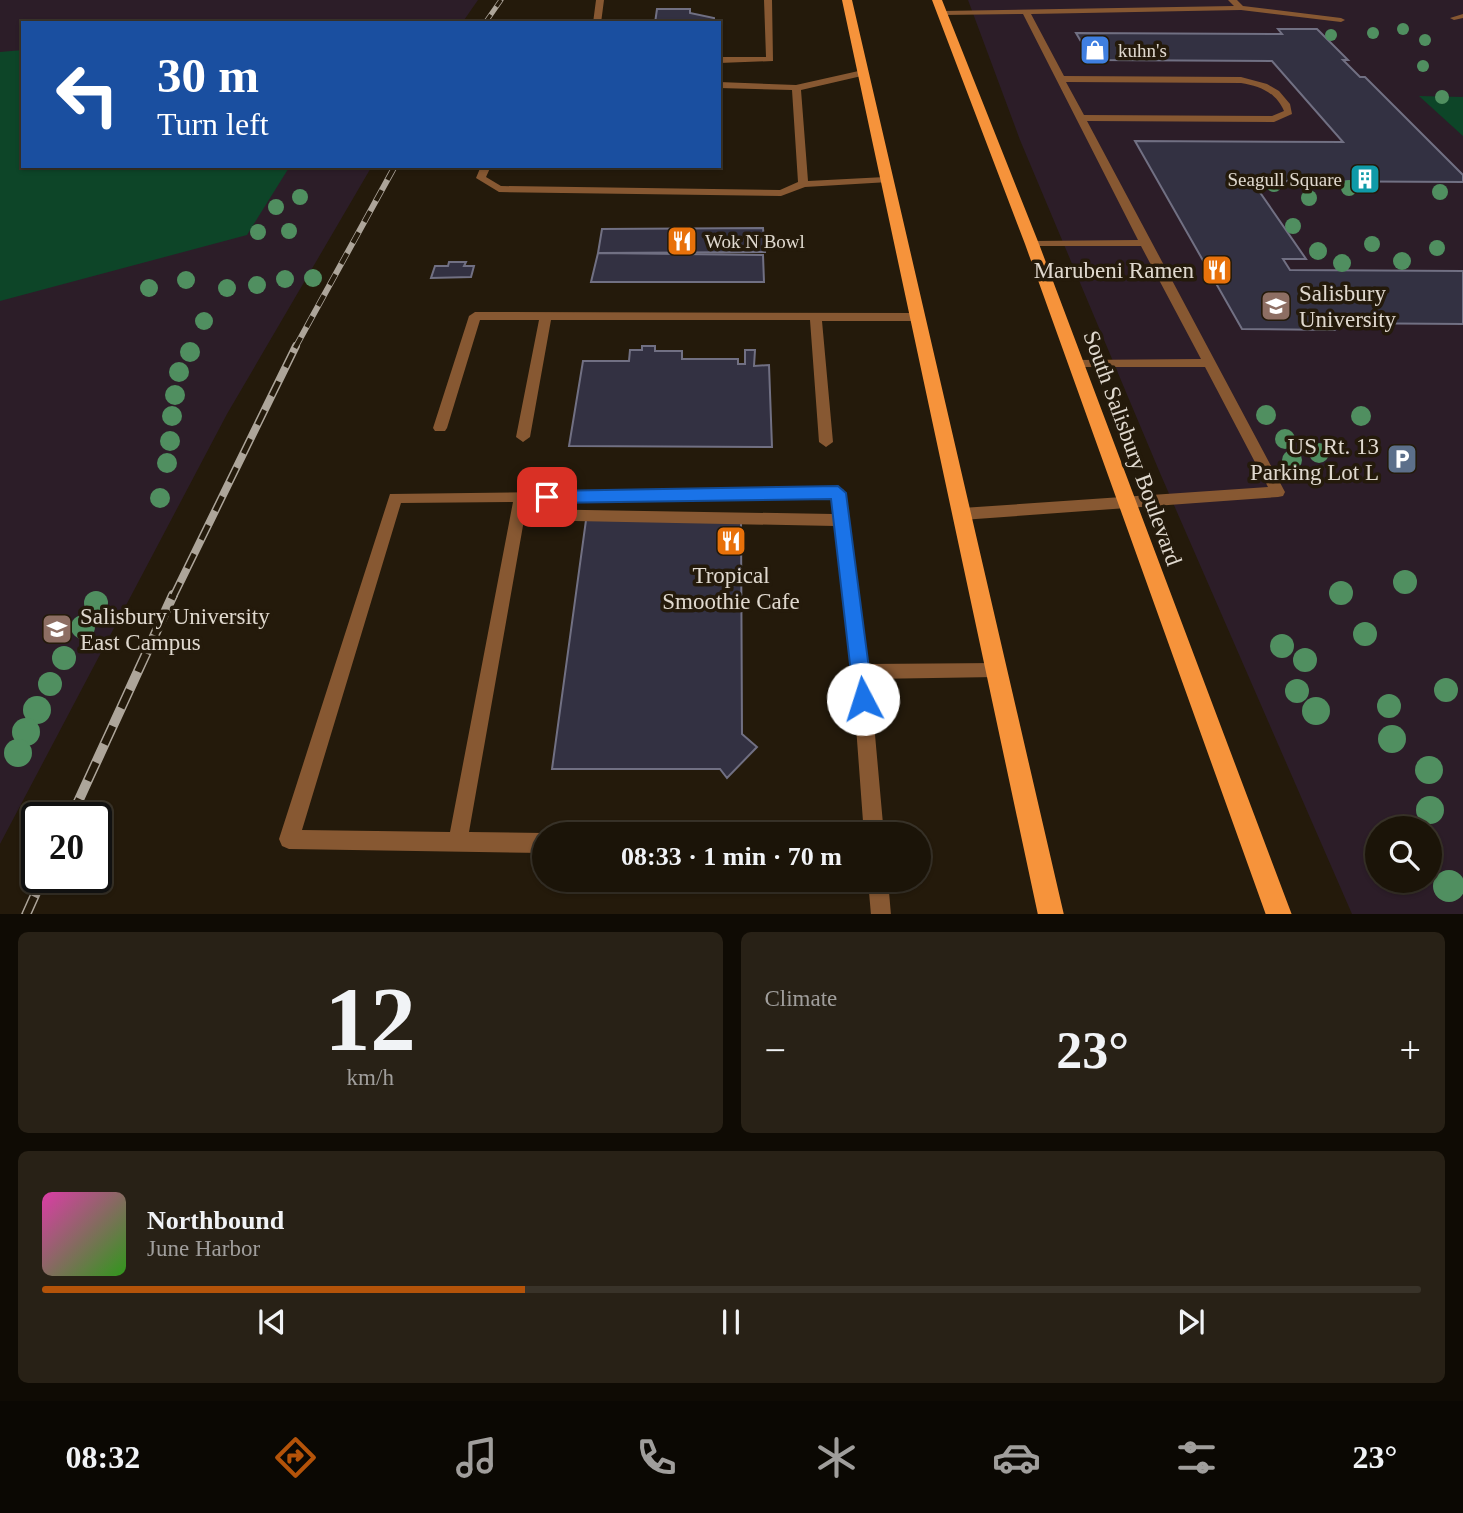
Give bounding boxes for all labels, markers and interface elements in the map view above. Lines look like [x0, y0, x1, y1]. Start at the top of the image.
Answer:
shop icon: kuhn's [1078, 33, 1112, 67]
place label: kuhn's [1118, 40, 1167, 61]
text: 30 m [157, 48, 259, 103]
icon: left [42, 49, 133, 140]
text: Turn left [157, 106, 269, 142]
building icon: Seagull Square [1348, 162, 1382, 196]
place label: Seagull Square [1227, 169, 1342, 190]
restaurant icon: Wok N Bowl [665, 224, 699, 258]
place label: Wok N Bowl [705, 231, 805, 252]
restaurant icon: Marubeni Ramen [1200, 253, 1234, 287]
place label: Marubeni Ramen [1034, 258, 1194, 283]
place label: Salisbury University [1299, 281, 1397, 332]
school or university icon: Salisbury University [1259, 289, 1293, 323]
street label: South Salisbury Boulevard [1078, 327, 1187, 569]
place label: US Rt. 13 Parking Lot L [1250, 434, 1379, 485]
parking icon: US Rt. 13 Parking Lot L [1385, 442, 1419, 476]
pin [517, 467, 577, 527]
icon: arrive [528, 478, 566, 516]
restaurant icon: Tropical Smoothie Cafe [714, 524, 748, 558]
place label: Tropical Smoothie Cafe [662, 563, 800, 614]
place label: Salisbury University East Campus [80, 604, 270, 655]
school or university icon: Salisbury University East Campus [40, 612, 74, 646]
position arrow [826, 662, 900, 736]
speed limit sign: 20 [21, 802, 112, 893]
map controls [1365, 816, 1442, 893]
button: search [1365, 816, 1442, 893]
text: 08:33 · 1 min · 70 m [621, 842, 842, 871]
text: 12 [325, 969, 416, 1070]
text: Climate [765, 986, 837, 1011]
text: 23° [1056, 1022, 1129, 1079]
text: − [765, 1029, 786, 1071]
text: + [1400, 1029, 1421, 1071]
text: km/h [347, 1065, 394, 1090]
text: Northbound [147, 1206, 284, 1235]
text: June Harbor [147, 1236, 260, 1261]
icon: previous [253, 1303, 291, 1341]
icon: pause [712, 1303, 750, 1341]
icon: next [1172, 1303, 1210, 1341]
icon: directions [271, 1433, 320, 1482]
icon: music [452, 1433, 501, 1482]
icon: phone [632, 1433, 681, 1482]
icon: climate [812, 1433, 861, 1482]
icon: car [992, 1433, 1041, 1482]
icon: filters [1172, 1433, 1221, 1482]
text: 08:32 [66, 1439, 140, 1475]
text: 23° [1353, 1439, 1397, 1475]

